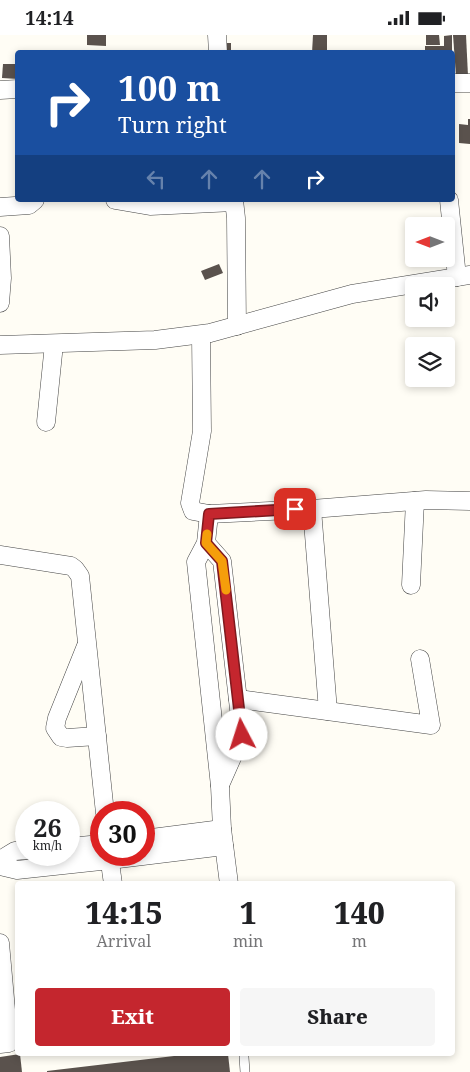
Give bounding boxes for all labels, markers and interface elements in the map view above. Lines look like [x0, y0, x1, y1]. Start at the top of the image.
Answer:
text: 14:14 [25, 5, 74, 31]
text: 100 m [118, 64, 221, 111]
icon: right [35, 70, 100, 135]
text: Turn right [118, 109, 227, 139]
icon: left [142, 165, 170, 193]
icon: ahead [195, 165, 223, 193]
icon: ahead [248, 165, 276, 193]
icon: right [301, 165, 329, 193]
north arrow [405, 217, 455, 267]
map controls [405, 217, 455, 387]
button: sound [405, 277, 455, 327]
button: layers [405, 337, 455, 387]
pin [274, 488, 316, 530]
icon: arrive [281, 495, 309, 523]
position arrow [215, 708, 267, 760]
speed limit sign: 30 [90, 801, 155, 866]
text: 26 [33, 810, 62, 844]
text: km/h [33, 837, 62, 854]
text: 14:15 [85, 892, 163, 933]
text: 1 [240, 892, 257, 933]
text: 140 [334, 892, 385, 933]
text: Arrival [97, 930, 151, 952]
text: min [233, 930, 263, 952]
text: m [352, 930, 367, 952]
button: Exit [35, 988, 230, 1046]
button: Share [240, 988, 435, 1046]

